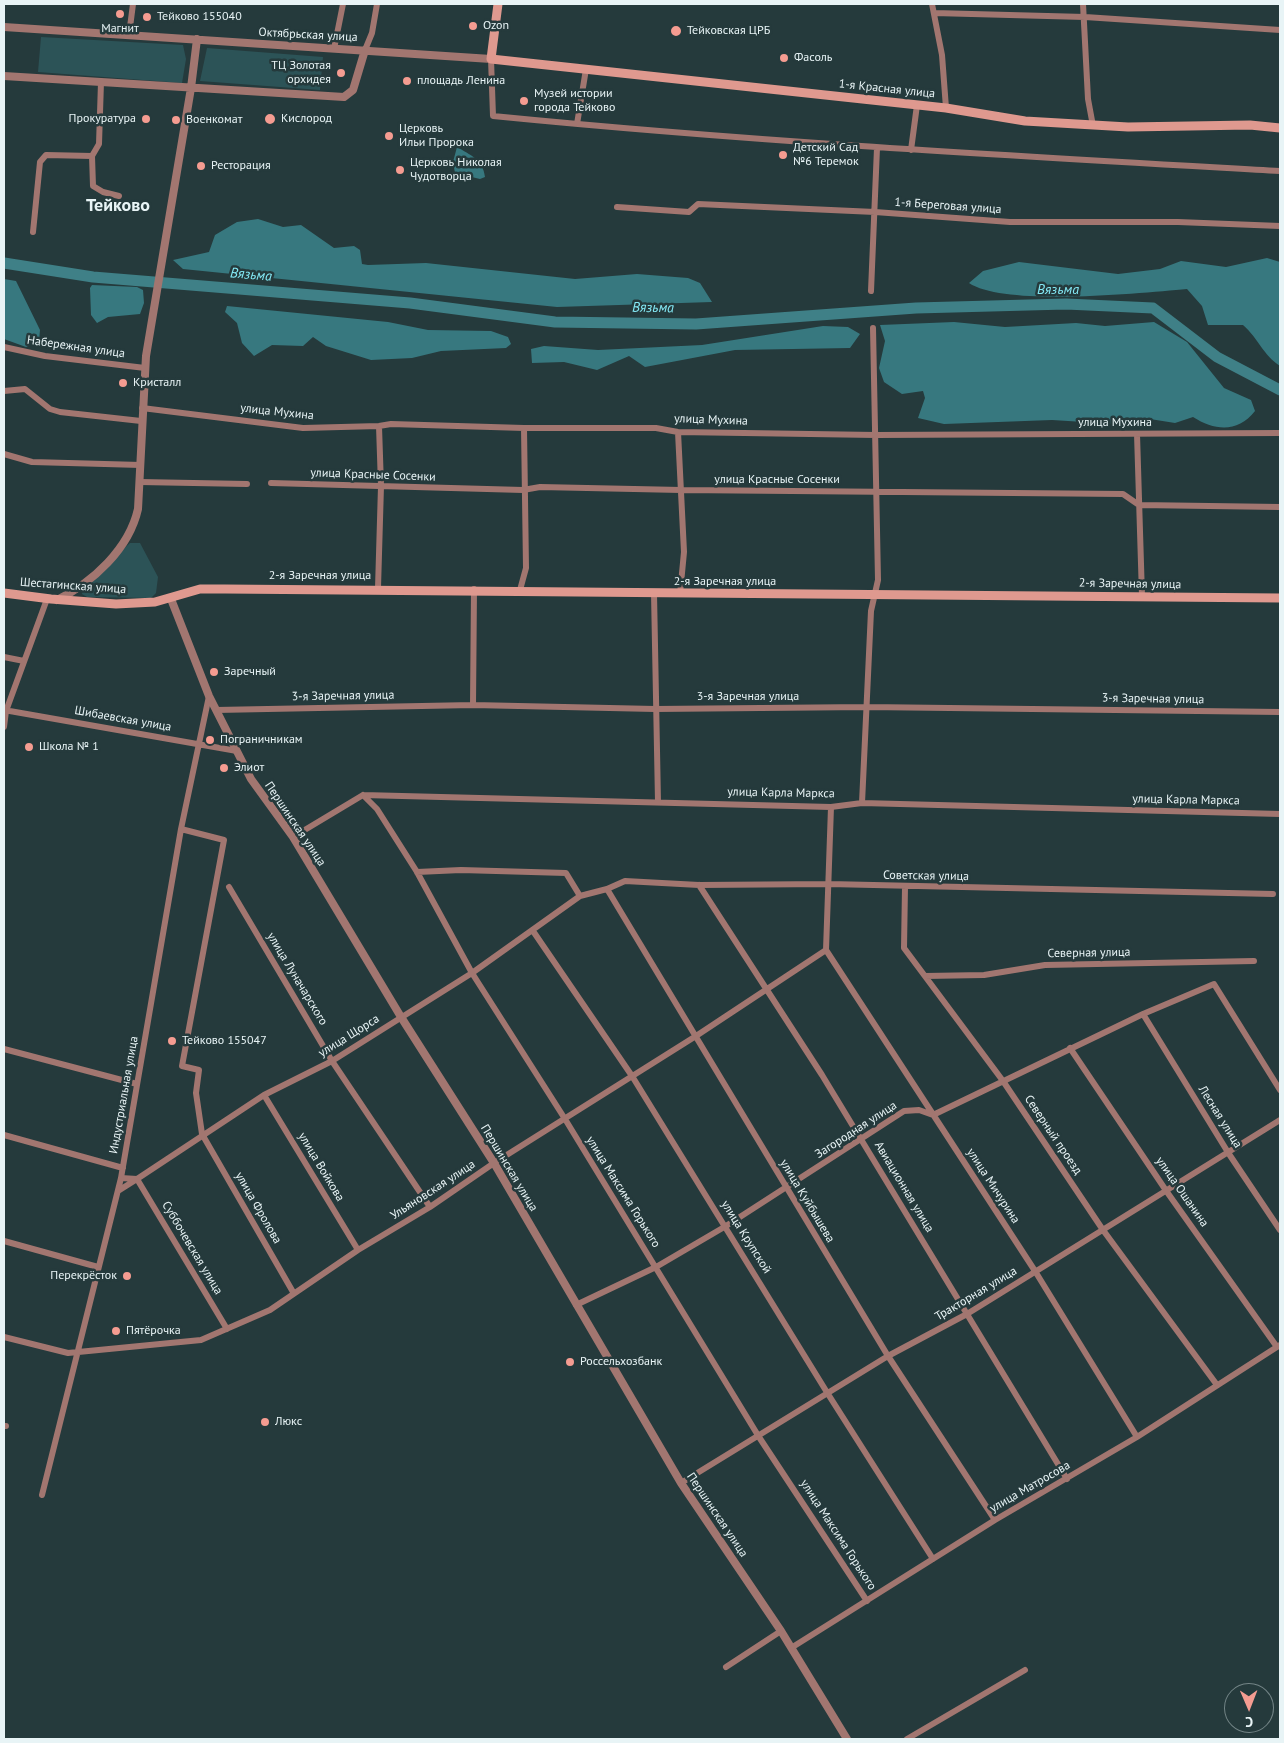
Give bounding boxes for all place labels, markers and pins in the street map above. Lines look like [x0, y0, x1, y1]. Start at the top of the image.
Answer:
marker: Магнит [114, 8, 126, 20]
place label: Тейково 155040 [157, 10, 242, 24]
marker: Тейково 155040 [141, 11, 153, 23]
place label: Ozon [483, 19, 509, 33]
marker: Ozon [467, 20, 479, 32]
place label: Магнит [101, 22, 139, 36]
marker: Тейковская ЦРБ [669, 24, 683, 38]
place label: Тейковская ЦРБ [687, 24, 770, 38]
place label: Фасоль [794, 51, 832, 65]
marker: Фасоль [778, 52, 790, 64]
place label: ТЦ Золотая орхидея [271, 59, 331, 87]
marker: ТЦ Золотая орхидея [335, 67, 347, 79]
place label: площадь Ленина [417, 74, 505, 88]
marker: площадь Ленина [401, 75, 413, 87]
place label: Музей истории города Тейково [534, 87, 615, 115]
marker: Музей истории города Тейково [518, 95, 530, 107]
place label: Прокуратура [69, 112, 136, 126]
marker: Кислород [263, 112, 277, 126]
place label: Кислород [281, 112, 332, 126]
marker: Прокуратура [140, 113, 152, 125]
place label: Военкомат [186, 113, 243, 127]
marker: Военкомат [170, 114, 182, 126]
place label: Церковь Ильи Пророка [399, 122, 474, 150]
marker: Церковь Ильи Пророка [383, 130, 395, 142]
place label: Детский Сад №6 Теремок [793, 141, 859, 169]
marker: Детский Сад №6 Теремок [777, 149, 789, 161]
place label: Церковь Николая Чудотворца [410, 156, 502, 184]
place label: Ресторация [211, 159, 271, 173]
marker: Ресторация [195, 160, 207, 172]
marker: Церковь Николая Чудотворца [394, 164, 406, 176]
place label: Кристалл [133, 376, 181, 390]
marker: Кристалл [117, 377, 129, 389]
place label: Заречный [224, 665, 276, 679]
marker: Заречный [208, 666, 220, 678]
place label: Пограничникам [220, 733, 303, 747]
marker: Пограничникам [204, 734, 216, 746]
place label: Школа № 1 [39, 740, 99, 754]
marker: Школа № 1 [23, 741, 35, 753]
place label: Элиот [234, 761, 264, 775]
marker: Элиот [218, 762, 230, 774]
place label: Тейково 155047 [182, 1034, 267, 1048]
marker: Тейково 155047 [166, 1035, 178, 1047]
place label: Перекрёсток [50, 1269, 117, 1283]
marker: Перекрёсток [121, 1270, 133, 1282]
place label: Пятёрочка [126, 1324, 181, 1338]
marker: Пятёрочка [110, 1325, 122, 1337]
place label: Россельхозбанк [580, 1355, 662, 1369]
marker: Россельхозбанк [564, 1356, 576, 1368]
place label: Люкс [275, 1415, 302, 1429]
marker: Люкс [259, 1416, 271, 1428]

